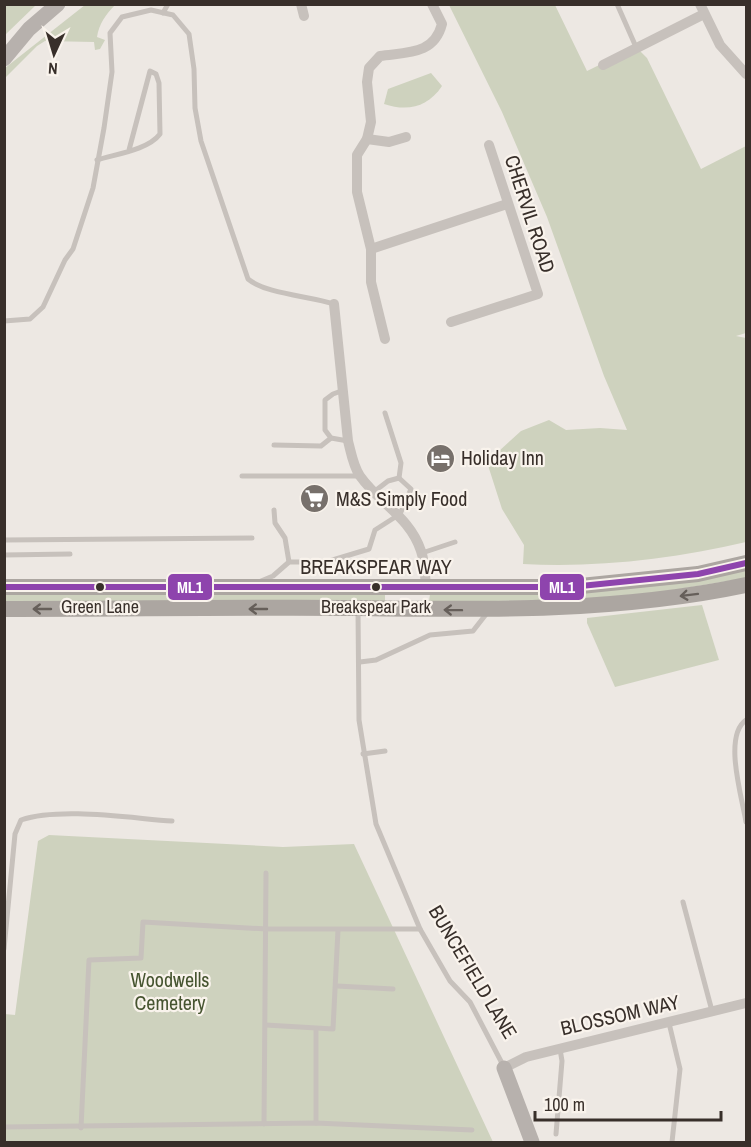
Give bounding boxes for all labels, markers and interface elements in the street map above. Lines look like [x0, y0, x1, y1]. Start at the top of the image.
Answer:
north arrow [24, 24, 84, 84]
text: N [47, 58, 58, 80]
street label: CHERVIL ROAD [499, 152, 562, 276]
hotel icon: Holiday Inn [424, 442, 456, 474]
place label: Holiday Inn [461, 444, 544, 471]
supermarket icon: M&S Simply Food [299, 483, 331, 515]
place label: M&S Simply Food [336, 485, 467, 512]
street label: BREAKSPEAR WAY [300, 553, 452, 580]
line badge: ML1 [167, 573, 213, 601]
line badge: ML1 [539, 573, 585, 601]
text: ML1 [177, 576, 204, 598]
text: ML1 [549, 576, 576, 598]
marker: Green Lane [94, 581, 106, 593]
marker: Breakspear Park [370, 581, 382, 593]
one-way arrow [680, 590, 699, 601]
place label: Green Lane [61, 594, 139, 619]
place label: Breakspear Park [321, 594, 432, 619]
one-way arrow [32, 603, 52, 615]
one-way arrow [248, 603, 268, 615]
one-way arrow [443, 604, 463, 616]
street label: BUNCEFIELD LANE [423, 900, 524, 1044]
park label: Woodwells Cemetery [131, 966, 210, 1016]
street label: BLOSSOM WAY [558, 988, 682, 1041]
scale bar [535, 1084, 721, 1122]
text: 100 m [544, 1092, 585, 1117]

